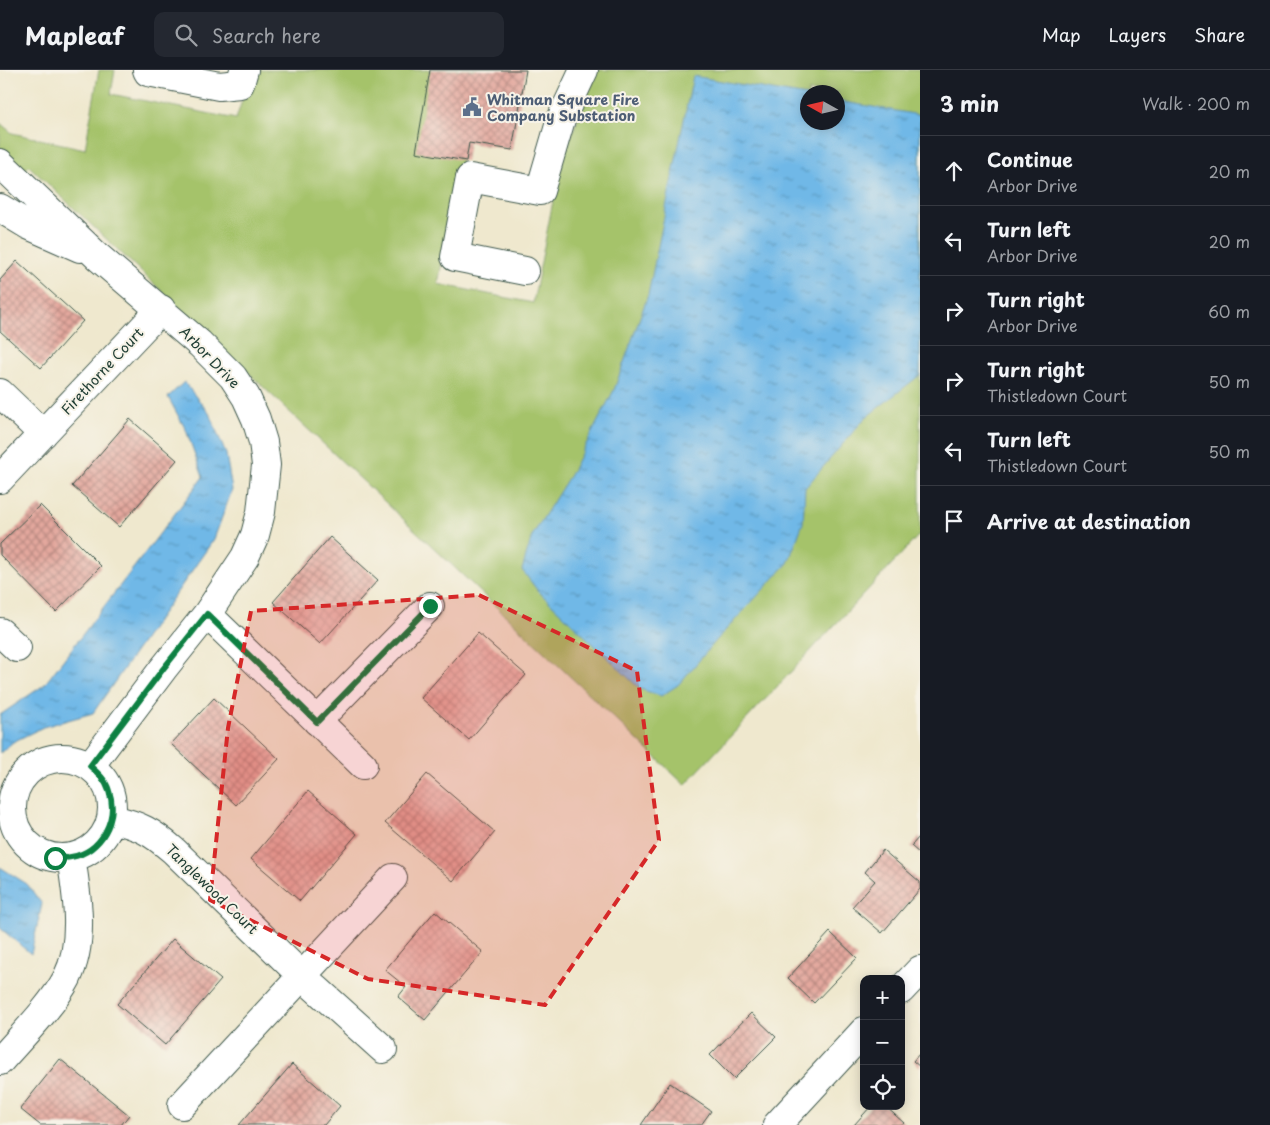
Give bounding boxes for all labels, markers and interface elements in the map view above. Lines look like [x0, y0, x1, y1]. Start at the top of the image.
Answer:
search box [154, 12, 504, 57]
text: Mapleaf [25, 17, 124, 53]
icon: search [172, 21, 200, 49]
text: Search here [212, 21, 321, 49]
text: Map [1042, 21, 1081, 48]
text: Layers [1109, 21, 1166, 48]
text: Share [1194, 21, 1245, 48]
north arrow [800, 85, 845, 130]
text: 3 min [940, 87, 999, 119]
place label: Whitman Square Fire Company Substation [487, 89, 639, 126]
text: Walk · 200 m [1142, 91, 1250, 115]
public building icon: Whitman Square Fire Company Substation [461, 96, 483, 118]
text: Continue [987, 145, 1073, 173]
icon: ahead [940, 157, 968, 185]
text: 20 m [1209, 159, 1250, 183]
text: Arbor Drive [987, 173, 1077, 197]
text: Turn left [987, 215, 1071, 243]
icon: left [940, 227, 968, 255]
text: 20 m [1209, 229, 1250, 253]
text: Arbor Drive [987, 243, 1077, 267]
text: Turn right [987, 285, 1085, 313]
icon: right [940, 297, 968, 325]
text: 60 m [1208, 299, 1250, 323]
text: Arbor Drive [987, 313, 1077, 337]
street label: Arbor Drive [175, 321, 245, 393]
street label: Firethorne Court [56, 323, 148, 419]
text: Turn right [987, 355, 1085, 383]
icon: right [940, 367, 968, 395]
text: 50 m [1209, 369, 1250, 393]
text: Thistledown Court [987, 383, 1127, 407]
text: Turn left [987, 425, 1071, 453]
icon: left [940, 437, 968, 465]
text: 50 m [1209, 439, 1250, 463]
text: Thistledown Court [987, 453, 1127, 477]
icon: arrive [940, 507, 968, 535]
text: Arrive at destination [987, 507, 1191, 535]
route end [419, 595, 442, 618]
street label: Tanglewood Court [161, 839, 263, 939]
route start [44, 847, 67, 870]
map controls [860, 975, 905, 1110]
button: + [860, 975, 905, 1020]
button: − [860, 1020, 905, 1065]
button: locate [860, 1065, 905, 1110]

